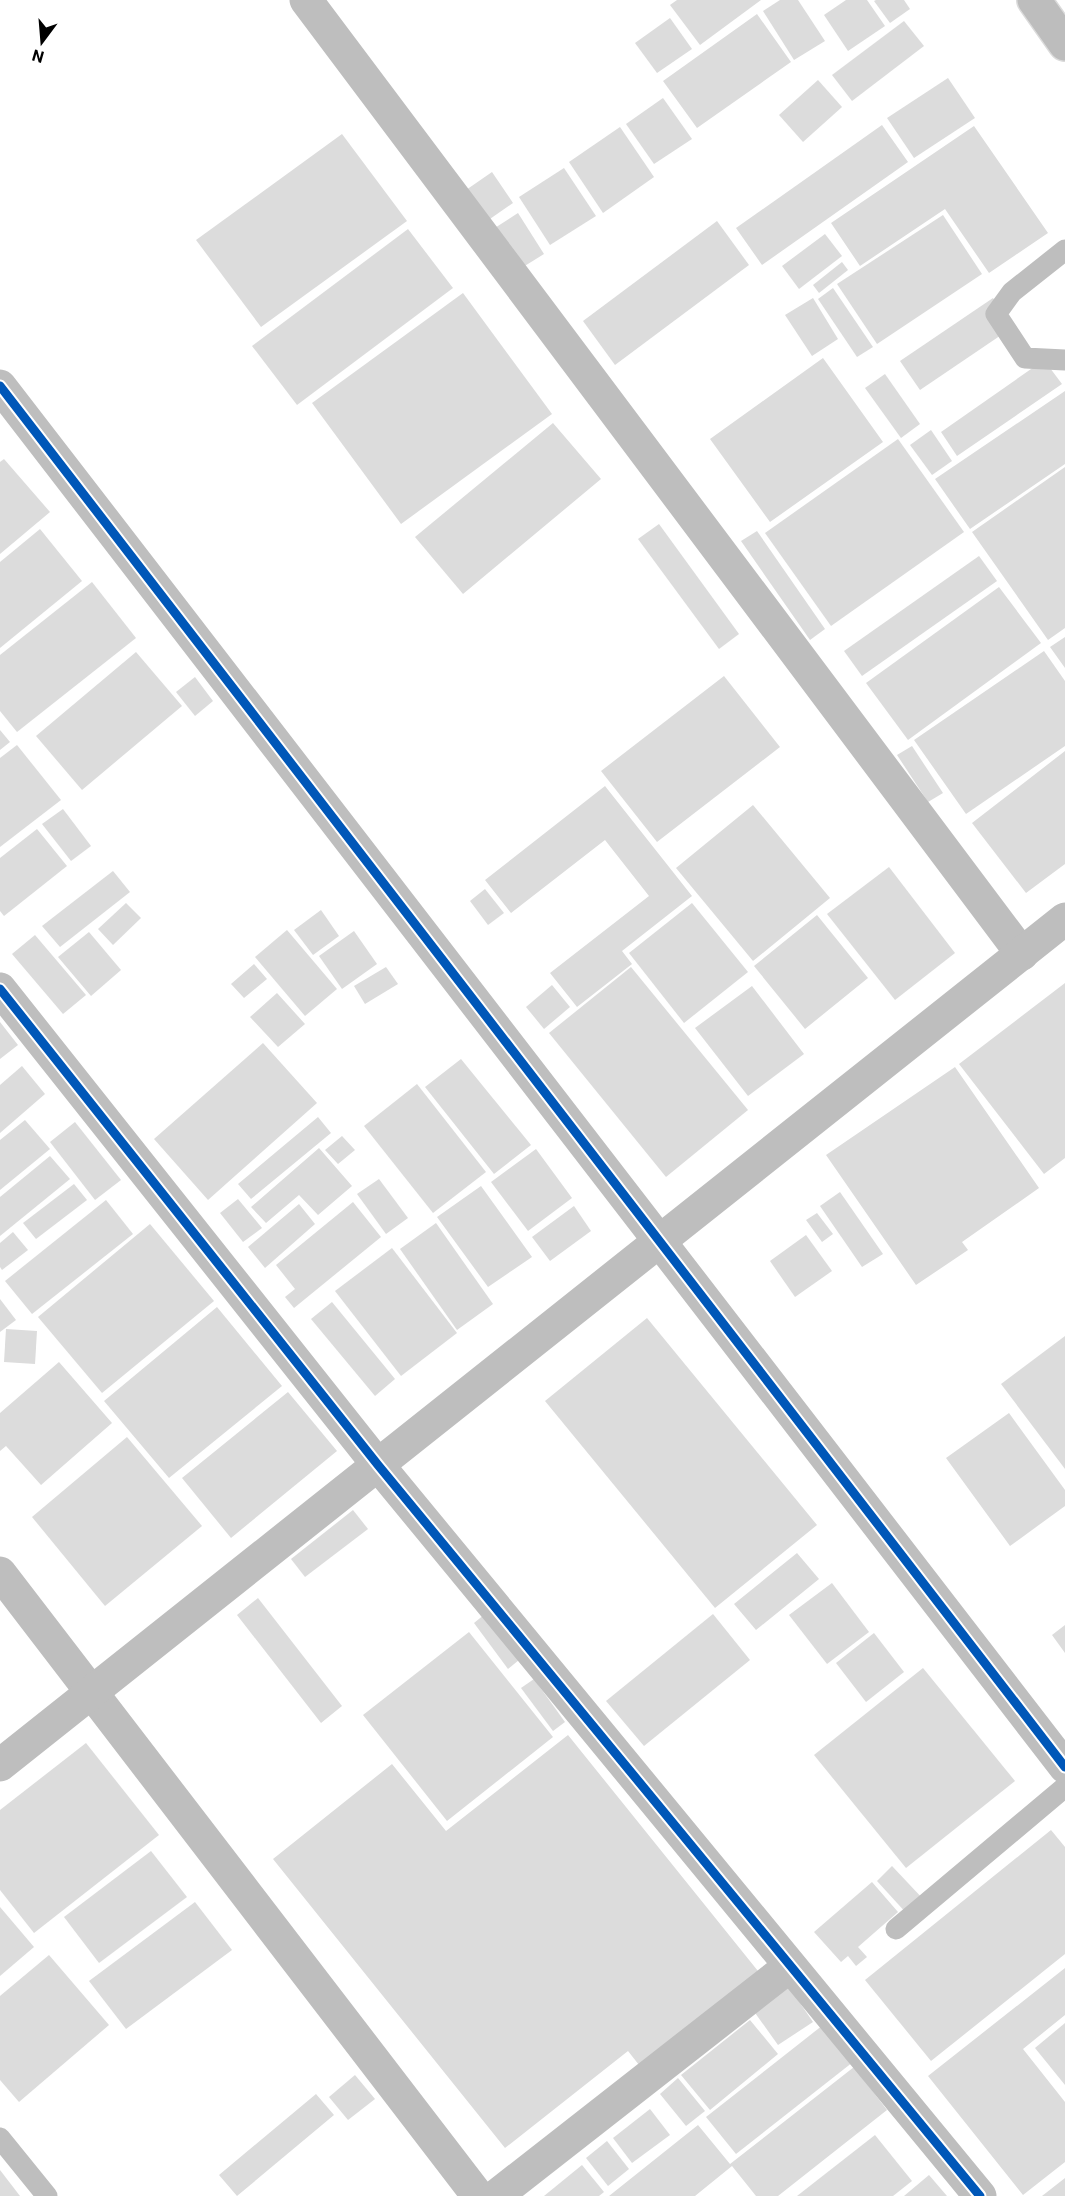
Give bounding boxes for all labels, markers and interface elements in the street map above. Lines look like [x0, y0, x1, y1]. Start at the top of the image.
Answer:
north arrow [12, 12, 72, 72]
text: N [30, 45, 46, 67]

